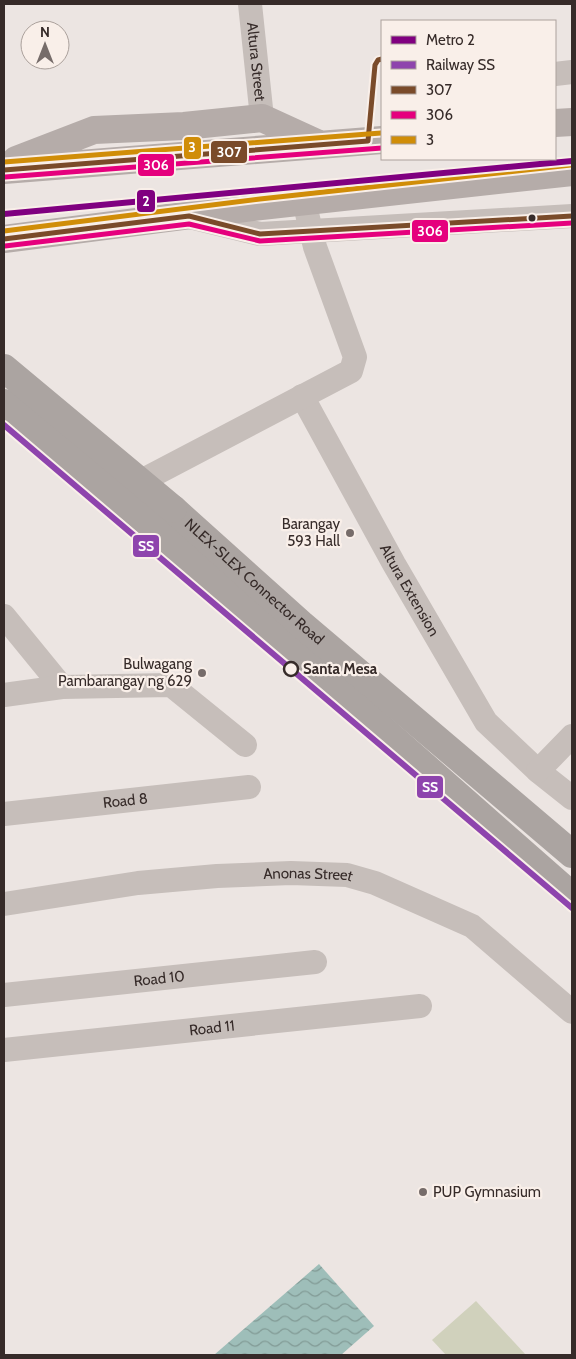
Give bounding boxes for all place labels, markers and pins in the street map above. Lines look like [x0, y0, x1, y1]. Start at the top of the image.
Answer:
unlabelled marker [527, 213, 537, 223]
place label: Barangay 593 Hall [282, 515, 340, 550]
marker: Barangay 593 Hall [344, 527, 356, 539]
place label: Bulwagang Pambarangay ng 629 [58, 655, 193, 690]
place label: Santa Mesa [303, 660, 378, 678]
marker: Santa Mesa [283, 661, 299, 677]
marker: Bulwagang Pambarangay ng 629 [196, 667, 208, 679]
place label: PUP Gymnasium [433, 1183, 541, 1201]
marker: PUP Gymnasium [417, 1186, 429, 1198]

